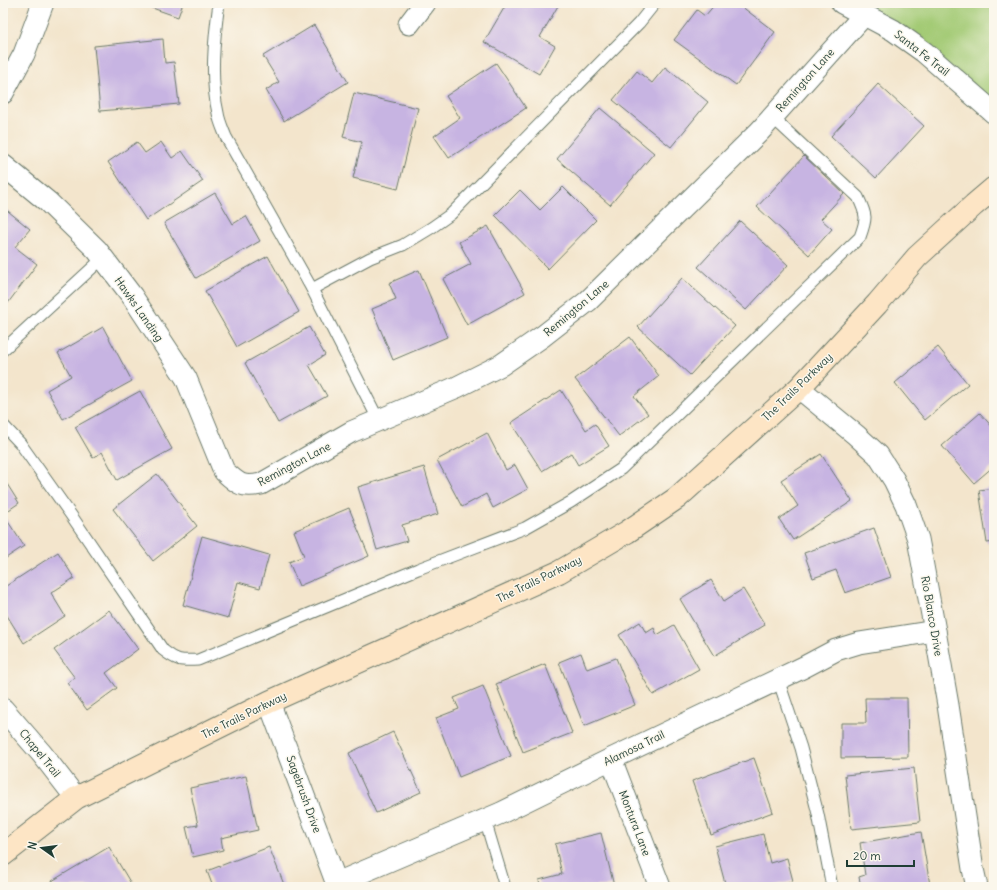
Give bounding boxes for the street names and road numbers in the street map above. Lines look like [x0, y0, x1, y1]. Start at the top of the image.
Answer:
street label: Santa Fe Trail [892, 27, 952, 79]
street label: Remington Lane [773, 45, 837, 115]
street label: Hawks Landing [111, 274, 167, 344]
street label: Remington Lane [541, 277, 611, 339]
street label: The Trails Parkway [759, 350, 835, 424]
street label: Remington Lane [255, 439, 333, 489]
street label: The Trails Parkway [494, 552, 584, 606]
street label: Rio Blanco Drive [918, 575, 946, 657]
street label: The Trails Parkway [199, 688, 289, 742]
street label: Chapel Trail [16, 726, 64, 780]
street label: Alamosa Trail [601, 727, 667, 769]
street label: Sagebrush Drive [284, 753, 325, 835]
street label: Montura Lane [616, 788, 654, 858]

